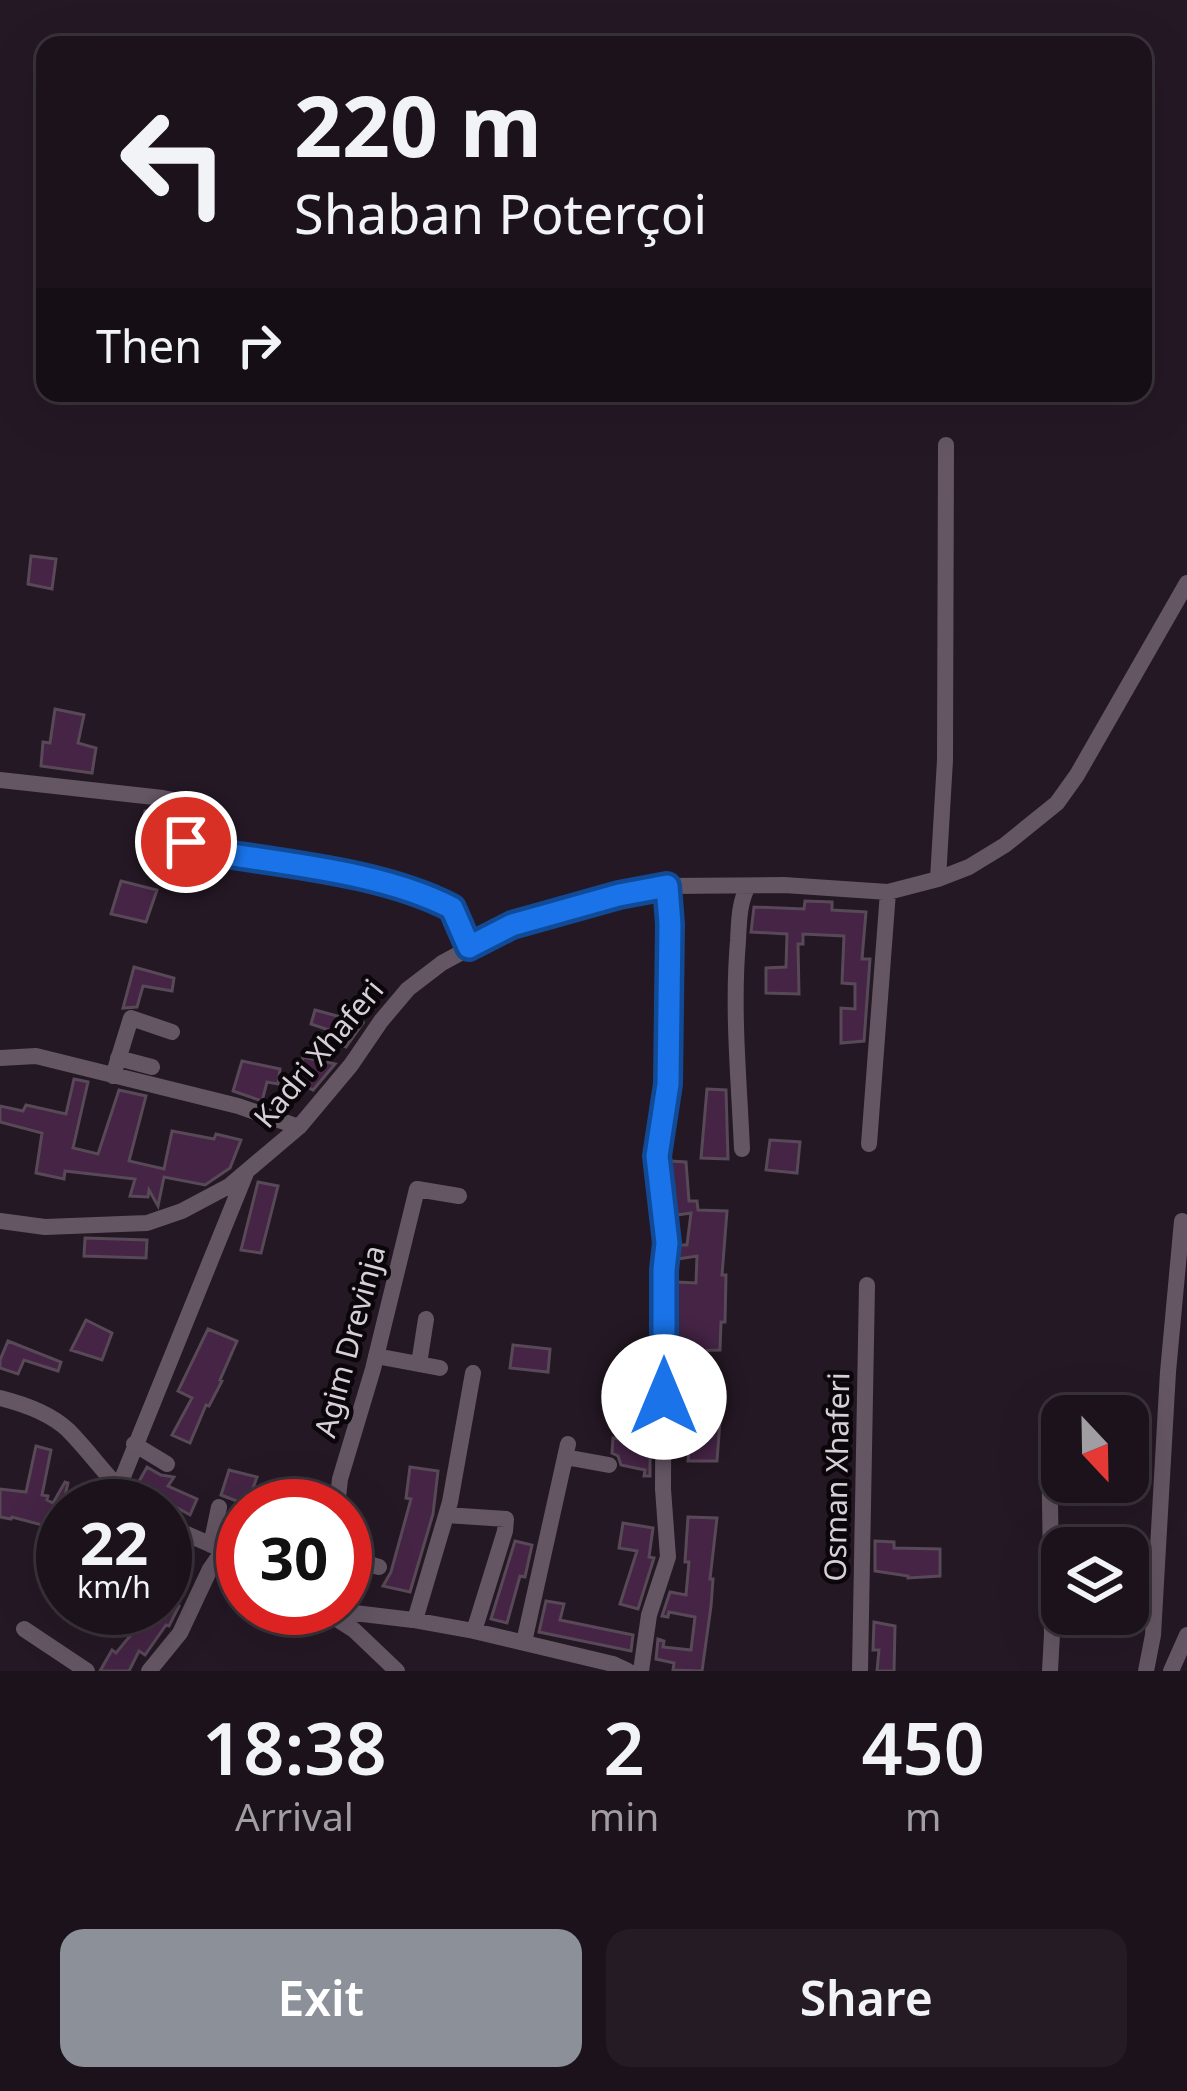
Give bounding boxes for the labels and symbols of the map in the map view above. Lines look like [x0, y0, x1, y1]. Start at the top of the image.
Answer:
pin [135, 791, 237, 893]
street label: Kadri Xhaferi [244, 970, 392, 1136]
street label: Agim Drevinja [304, 1240, 394, 1442]
position arrow [601, 1334, 727, 1460]
street label: Osman Xhaferi [814, 1372, 858, 1582]
north arrow [1041, 1395, 1149, 1503]
speed limit sign: 30 [216, 1479, 372, 1635]

